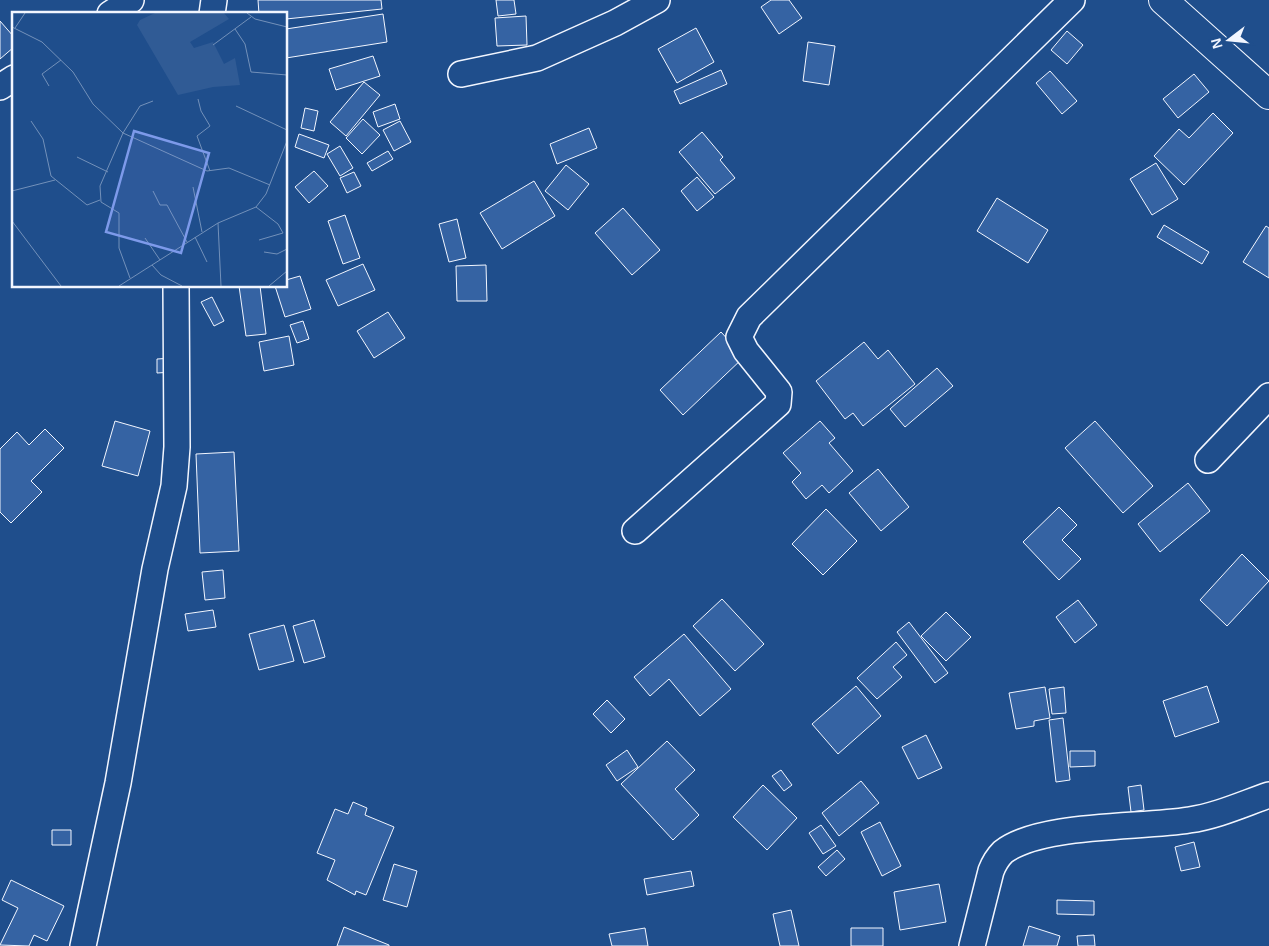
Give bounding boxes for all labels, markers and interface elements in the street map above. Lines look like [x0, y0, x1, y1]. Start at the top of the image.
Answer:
inset map [12, 12, 288, 288]
north arrow [1204, 15, 1254, 65]
text: N [1207, 37, 1226, 51]

